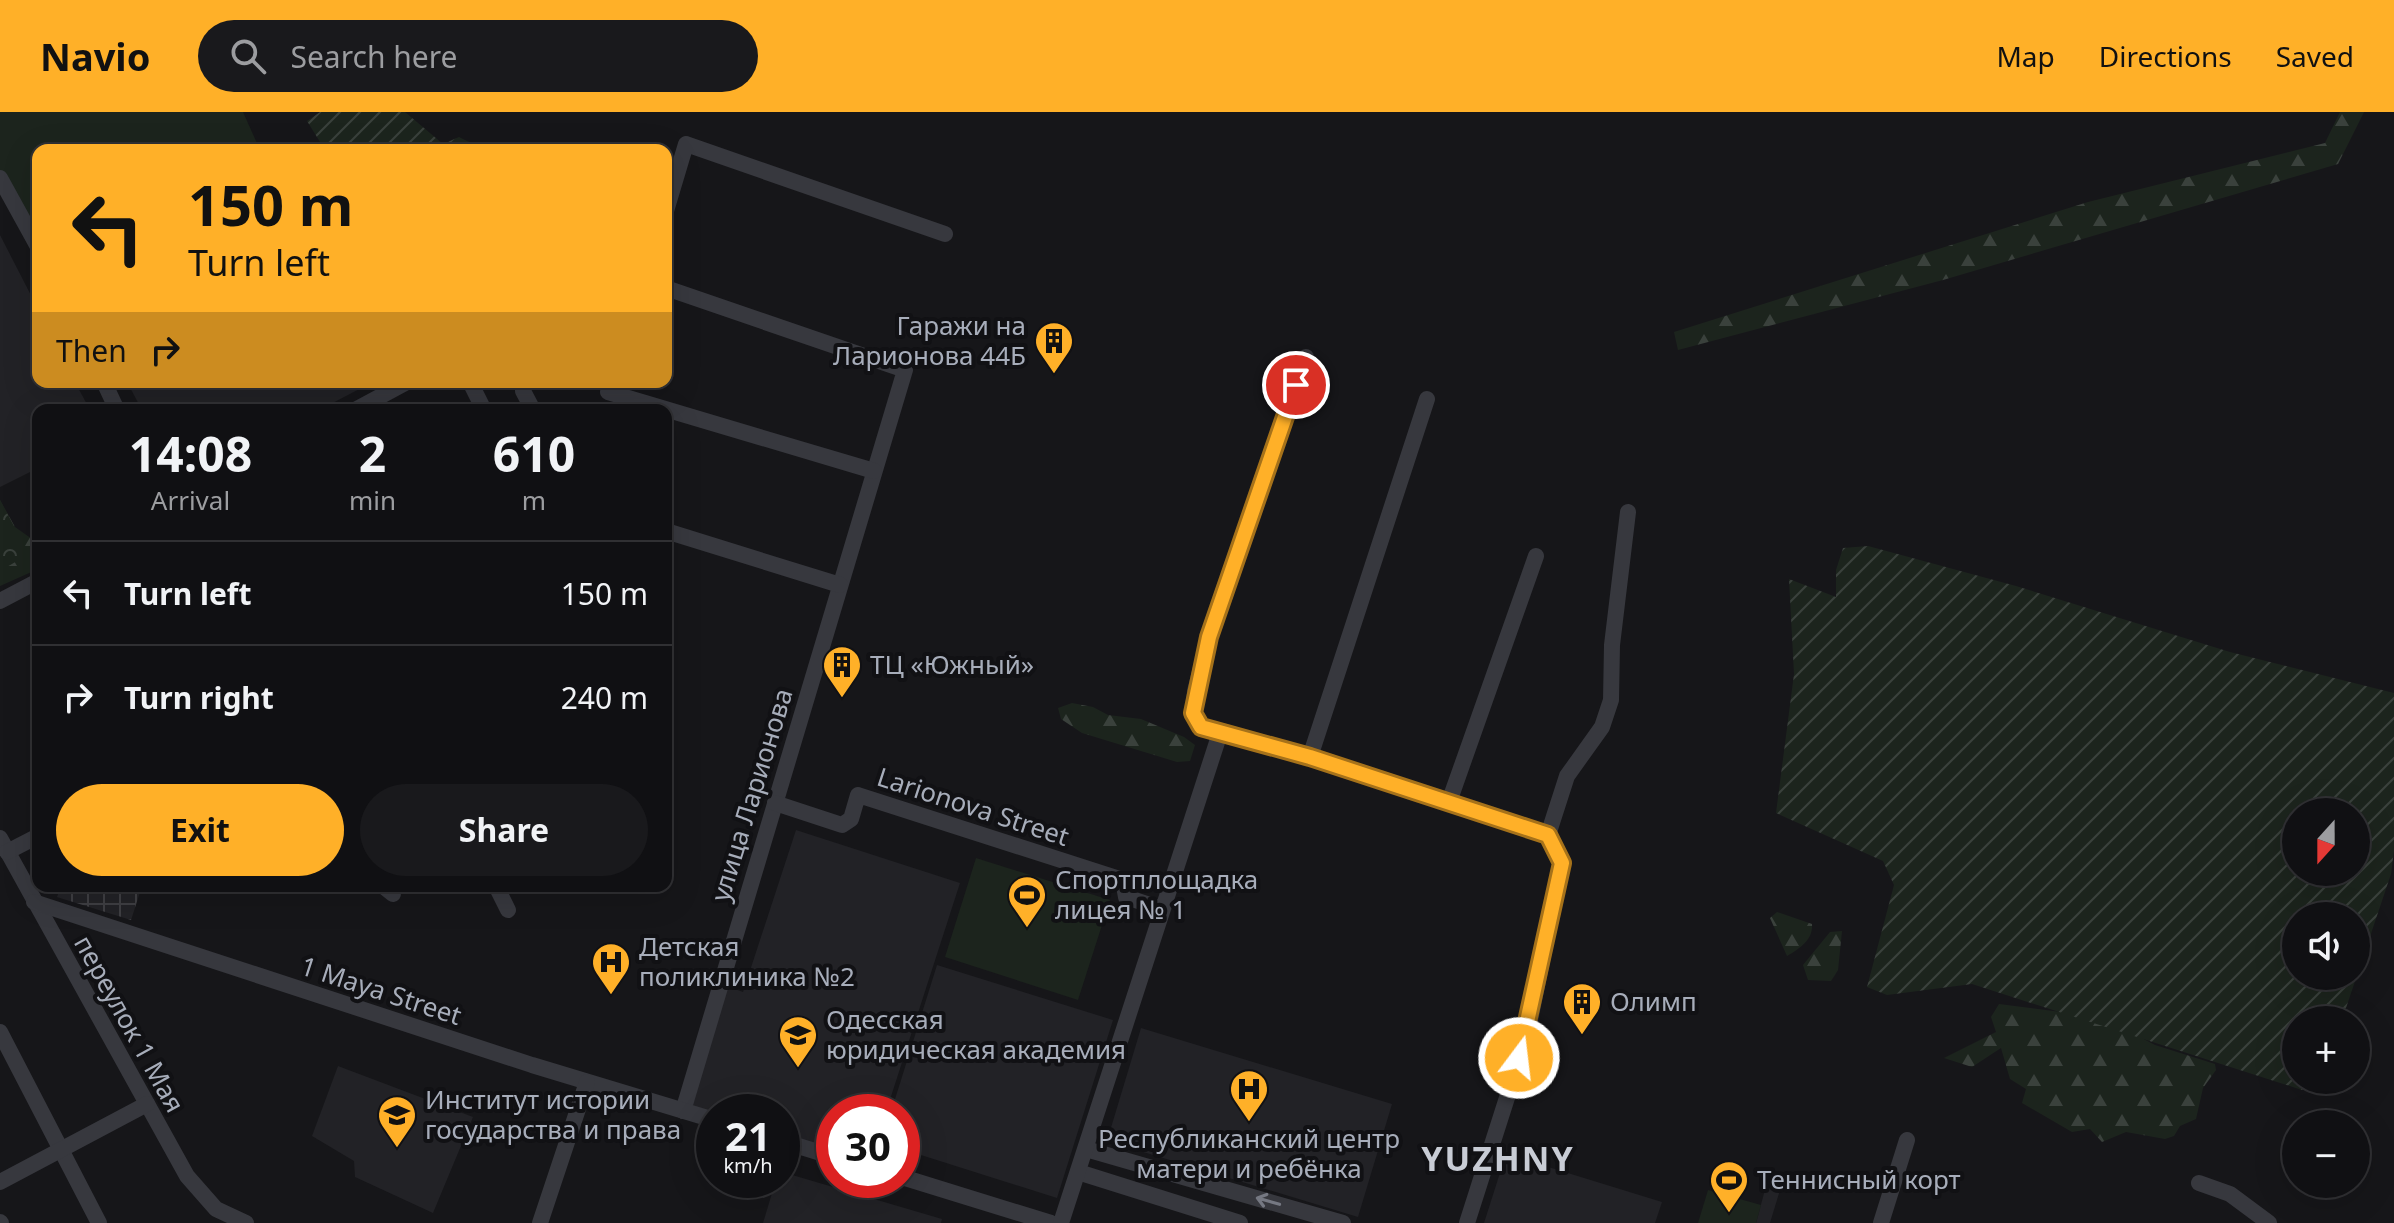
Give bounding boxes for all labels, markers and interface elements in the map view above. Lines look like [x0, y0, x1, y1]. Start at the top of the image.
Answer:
search box [198, 20, 758, 92]
text: Navio [40, 30, 150, 82]
icon: search [226, 34, 270, 78]
text: Search here [290, 36, 457, 77]
text: Map [1996, 37, 2055, 75]
text: Directions [2099, 37, 2232, 75]
text: Saved [2276, 37, 2354, 75]
text: 150 m [188, 166, 353, 242]
icon: left [56, 176, 160, 280]
text: Turn left [188, 238, 330, 287]
place label: Гаражи на Ларионова 44Б [833, 307, 1026, 373]
building icon: Гаражи на Ларионова 44Б [1033, 320, 1075, 375]
icon: right [143, 328, 187, 372]
text: Then [56, 330, 127, 371]
pin [1262, 351, 1330, 419]
icon: arrive [1274, 363, 1318, 407]
text: 14:08 [129, 421, 252, 486]
text: 2 [359, 421, 386, 486]
text: 610 [493, 421, 575, 486]
text: Arrival [151, 482, 230, 518]
text: min [349, 482, 396, 518]
text: m [522, 482, 546, 518]
icon: left [56, 571, 100, 615]
text: Turn left [124, 573, 252, 614]
text: 150 m [561, 573, 648, 614]
building icon: ТЦ «Южный» [821, 644, 863, 699]
place label: ТЦ «Южный» [870, 646, 1034, 682]
icon: right [56, 675, 100, 719]
text: Turn right [124, 677, 274, 718]
text: 240 m [561, 677, 648, 718]
street label: улица Ларионова [702, 684, 801, 906]
street label: Larionova Street [873, 758, 1074, 854]
button: Exit [56, 784, 344, 876]
button: Share [360, 784, 648, 876]
north arrow [2282, 798, 2370, 886]
map controls [2282, 798, 2370, 1198]
place label: Спортплощадка лицея № 1 [1055, 861, 1258, 927]
sports icon: Спортплощадка лицея № 1 [1006, 874, 1048, 929]
button: sound [2282, 902, 2370, 990]
street label: переулок 1 Мая [66, 928, 193, 1119]
place label: Детская поликлиника №2 [639, 928, 855, 994]
hospital icon: Детская поликлиника №2 [590, 941, 632, 996]
street label: 1 Maya Street [296, 947, 466, 1033]
building icon: Олимп [1561, 981, 1603, 1036]
place label: Олимп [1610, 983, 1697, 1019]
place label: Одесская юридическая академия [826, 1001, 1126, 1067]
button: + [2282, 1006, 2370, 1094]
school or university icon: Одесская юридическая академия [777, 1014, 819, 1069]
position arrow [1477, 1016, 1561, 1100]
hospital icon: Республиканский центр матери и ребёнка [1228, 1068, 1270, 1123]
place label: Институт истории государства и права [425, 1081, 681, 1147]
school or university icon: Институт истории государства и права [376, 1094, 418, 1149]
speed limit sign: 30 [816, 1094, 920, 1198]
text: 21 [725, 1108, 771, 1163]
button: − [2282, 1110, 2370, 1198]
place label: Республиканский центр матери и ребёнка [1098, 1120, 1400, 1186]
district label: YUZHNY [1421, 1135, 1575, 1181]
text: km/h [723, 1152, 773, 1179]
sports icon: Теннисный корт [1708, 1159, 1750, 1214]
place label: Теннисный корт [1757, 1161, 1961, 1197]
one-way arrow [1256, 1193, 1282, 1208]

